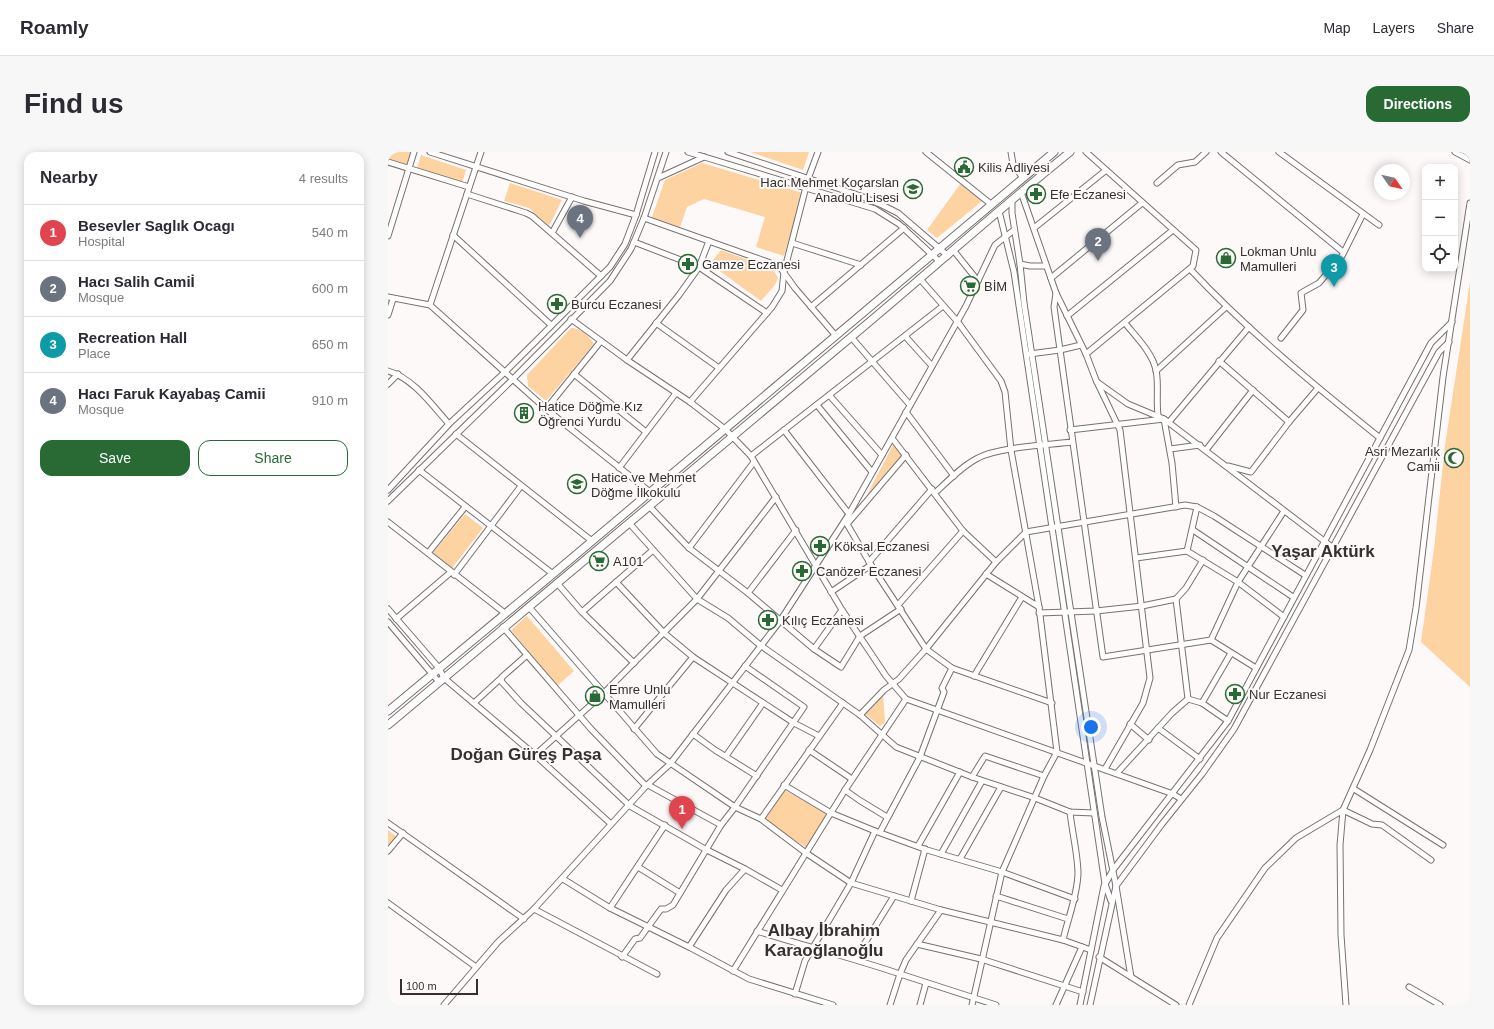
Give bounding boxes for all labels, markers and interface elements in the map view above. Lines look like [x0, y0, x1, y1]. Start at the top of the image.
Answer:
text: Roamly [20, 17, 89, 38]
text: Map [1323, 20, 1351, 36]
text: Layers [1373, 20, 1415, 36]
text: Share [1437, 20, 1474, 36]
button: Directions [1366, 86, 1470, 122]
text: Find us [24, 88, 124, 119]
public building icon: Kilis Adliyesi [953, 156, 975, 178]
place label: Kilis Adliyesi [978, 160, 1050, 175]
north arrow [1374, 164, 1410, 200]
map controls [1422, 164, 1458, 272]
button: + [1422, 164, 1458, 200]
text: Nearby [40, 168, 98, 187]
text: 4 results [299, 171, 348, 186]
place label: Hacı Mehmet Koçarslan Anadolu Lisesi [760, 175, 899, 205]
school or university icon: Hacı Mehmet Koçarslan Anadolu Lisesi [902, 178, 924, 200]
pharmacy icon: Efe Eczanesi [1025, 183, 1047, 205]
place label: Efe Eczanesi [1050, 187, 1126, 202]
button: − [1422, 200, 1458, 236]
pin: 4 [567, 205, 593, 238]
text: Besevler Saglık Ocagı [78, 217, 235, 234]
text: 1 [49, 225, 57, 240]
text: 540 m [312, 225, 348, 240]
pin: 2 [1085, 228, 1111, 261]
text: Hospital [78, 234, 125, 249]
button: locate [1422, 236, 1458, 272]
place label: Lokman Unlu Mamulleri [1240, 244, 1317, 274]
shop icon: Lokman Unlu Mamulleri [1215, 247, 1237, 269]
pharmacy icon: Gamze Eczanesi [677, 253, 699, 275]
pin: 3 [1321, 254, 1347, 287]
place label: Gamze Eczanesi [702, 257, 800, 272]
text: Hacı Salih Camiİ [78, 273, 195, 290]
supermarket icon: BİM [959, 275, 981, 297]
place label: BİM [984, 279, 1007, 294]
text: 2 [49, 281, 57, 296]
text: 600 m [312, 281, 348, 296]
text: Mosque [78, 290, 124, 305]
pharmacy icon: Burcu Eczanesi [546, 293, 568, 315]
place label: Burcu Eczanesi [571, 297, 661, 312]
text: Recreation Hall [78, 329, 187, 346]
text: 3 [49, 337, 57, 352]
text: 650 m [312, 337, 348, 352]
text: Place [78, 346, 111, 361]
text: Hacı Faruk Kayabaş Camii [78, 385, 266, 402]
text: 4 [49, 393, 57, 408]
text: 910 m [312, 393, 348, 408]
place label: Hatice Döğme Kız Öğrenci Yurdu [538, 399, 643, 429]
text: Mosque [78, 402, 124, 417]
building icon: Hatice Döğme Kız Öğrenci Yurdu [513, 402, 535, 424]
button: Save [40, 440, 190, 476]
button: Share [198, 440, 348, 476]
place label: Asri Mezarlık Camii [1365, 444, 1440, 474]
mosque icon: Asri Mezarlık Camii [1443, 447, 1465, 469]
place label: Hatice ve Mehmet Döğme İlkokulu [591, 470, 696, 500]
school or university icon: Hatice ve Mehmet Döğme İlkokulu [566, 473, 588, 495]
pharmacy icon: Köksal Eczanesi [809, 535, 831, 557]
place label: Köksal Eczanesi [834, 539, 929, 554]
district label: Yaşar Aktürk [1271, 542, 1375, 561]
supermarket icon: A101 [588, 550, 610, 572]
place label: A101 [613, 554, 643, 569]
pharmacy icon: Canözer Eczanesi [791, 560, 813, 582]
place label: Canözer Eczanesi [816, 564, 922, 579]
pharmacy icon: Kılıç Eczanesi [757, 609, 779, 631]
place label: Kılıç Eczanesi [782, 613, 864, 628]
place label: Emre Unlu Mamulleri [609, 682, 670, 712]
pharmacy icon: Nur Eczanesi [1224, 683, 1246, 705]
shop icon: Emre Unlu Mamulleri [584, 685, 606, 707]
place label: Nur Eczanesi [1249, 687, 1326, 702]
your location [1081, 717, 1101, 737]
district label: Doğan Güreş Paşa [450, 745, 602, 764]
pin: 1 [669, 796, 695, 829]
district label: Albay İbrahim Karaoğlanoğlu [764, 921, 884, 960]
scale bar [400, 977, 478, 996]
text: 100 m [406, 980, 437, 992]

